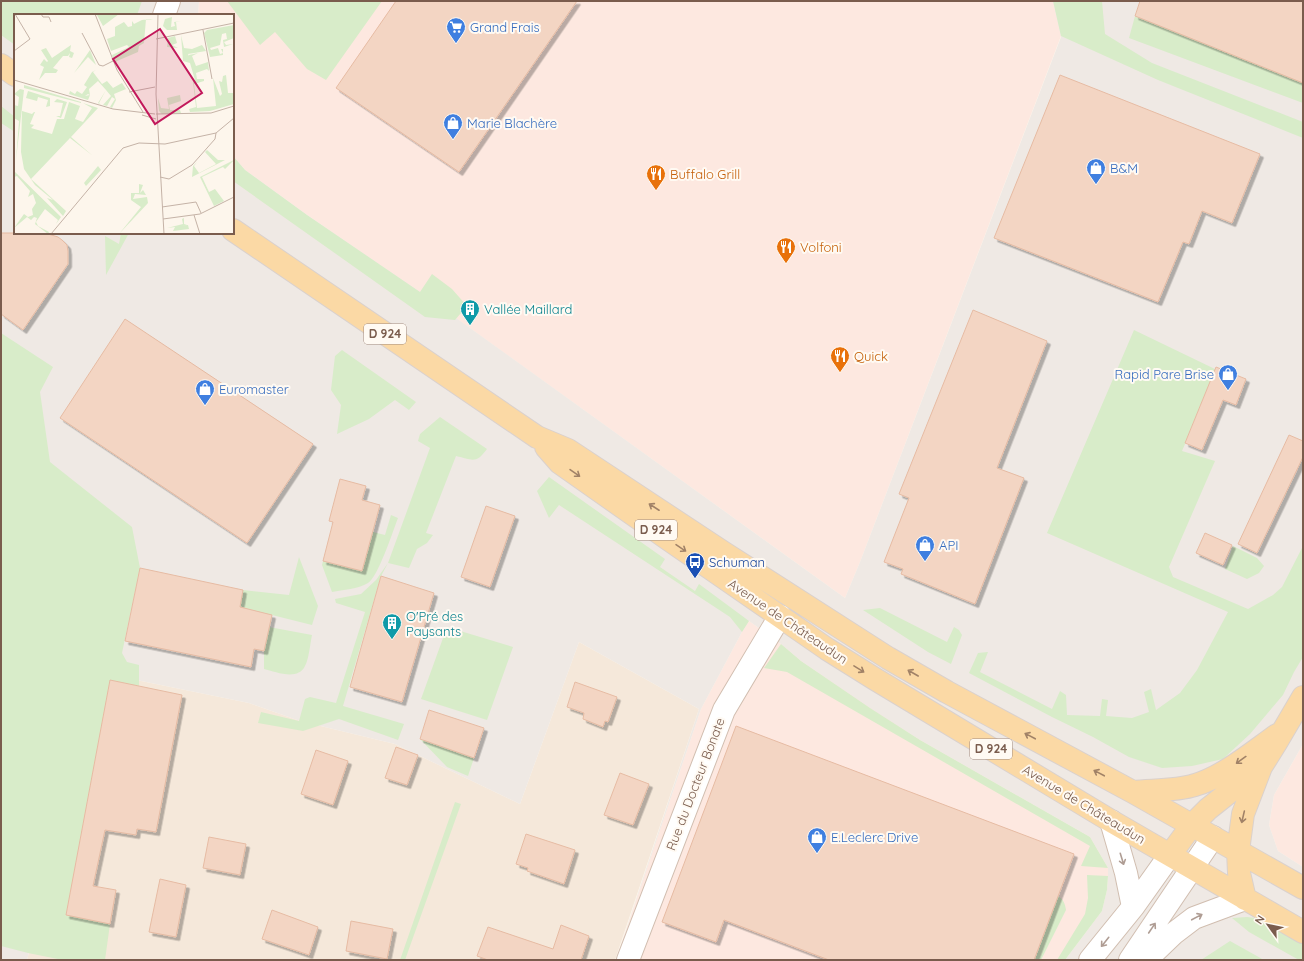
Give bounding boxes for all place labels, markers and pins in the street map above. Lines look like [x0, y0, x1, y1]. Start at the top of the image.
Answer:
supermarket icon: Grand Frais [445, 16, 467, 44]
place label: Grand Frais [470, 19, 540, 35]
shop icon: Marie Blachère [442, 112, 464, 140]
place label: Marie Blachère [467, 115, 557, 131]
shop icon: B&M [1085, 157, 1107, 185]
place label: B&M [1110, 160, 1138, 176]
restaurant icon: Buffalo Grill [645, 163, 667, 191]
place label: Buffalo Grill [670, 166, 740, 182]
restaurant icon: Volfoni [775, 236, 797, 264]
place label: Volfoni [800, 239, 842, 255]
building icon: Vallée Maillard [459, 298, 481, 326]
place label: Vallée Maillard [484, 301, 572, 317]
restaurant icon: Quick [829, 345, 851, 373]
place label: Quick [854, 348, 888, 364]
shop icon: Rapid Pare Brise [1217, 363, 1239, 391]
place label: Rapid Pare Brise [1114, 366, 1214, 382]
shop icon: Euromaster [194, 378, 216, 406]
place label: Euromaster [219, 381, 289, 397]
shop icon: API [914, 534, 936, 562]
place label: API [939, 537, 958, 553]
bus stop icon: Schuman [684, 551, 706, 579]
place label: Schuman [709, 554, 765, 570]
place label: O'Pré des Paysants [406, 608, 463, 639]
building icon: O'Pré des Paysants [381, 612, 403, 640]
shop icon: E.Leclerc Drive [806, 826, 828, 854]
place label: E.Leclerc Drive [831, 829, 918, 845]

